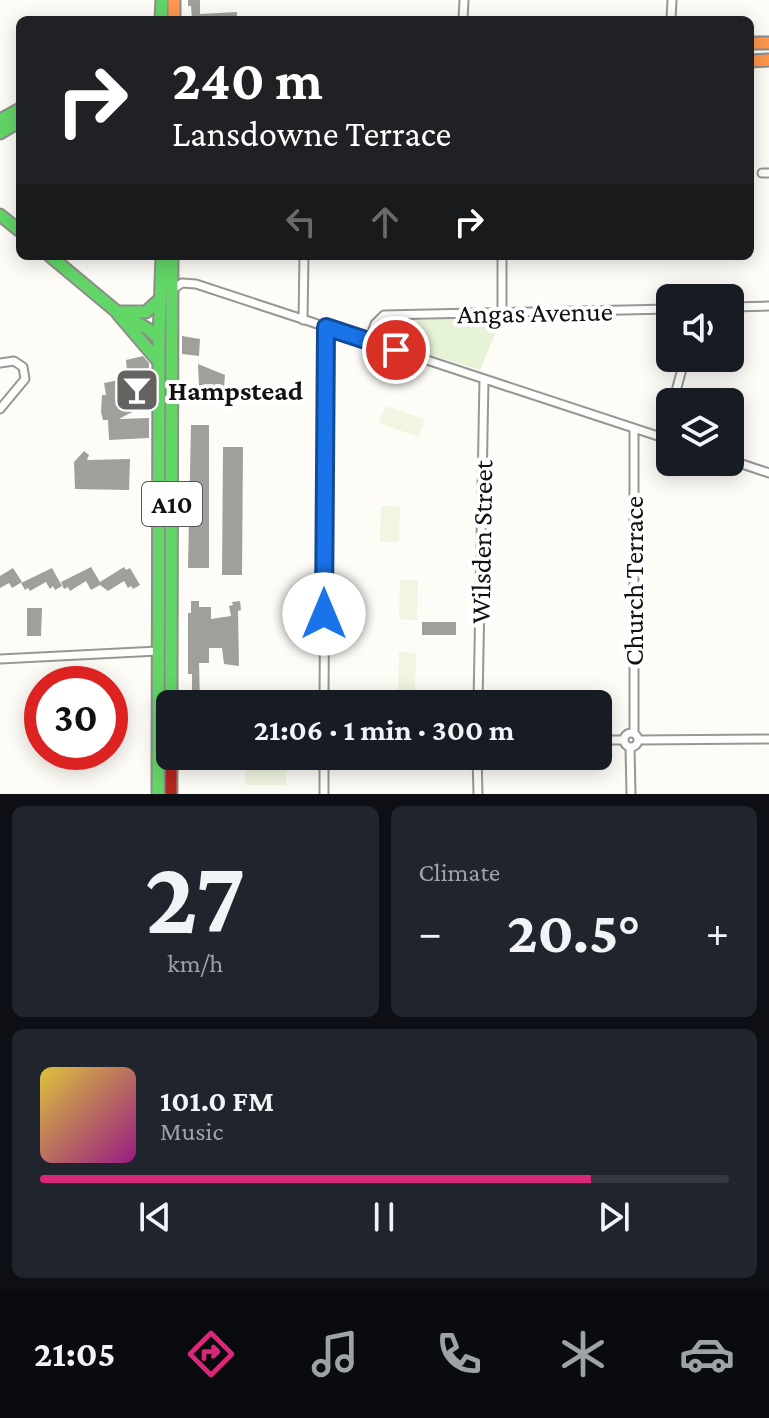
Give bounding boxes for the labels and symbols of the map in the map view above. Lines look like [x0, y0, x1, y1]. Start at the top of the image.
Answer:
street label: Angas Avenue [457, 296, 613, 329]
pin [362, 316, 430, 384]
bar icon: Hampstead [113, 366, 161, 414]
place label: Hampstead [168, 375, 304, 406]
street label: Wilsden Street [465, 459, 498, 624]
road number: A10 [142, 482, 202, 526]
street label: Church Terrace [618, 496, 649, 666]
position arrow [282, 572, 366, 656]
speed limit sign: 30 [24, 666, 128, 770]

